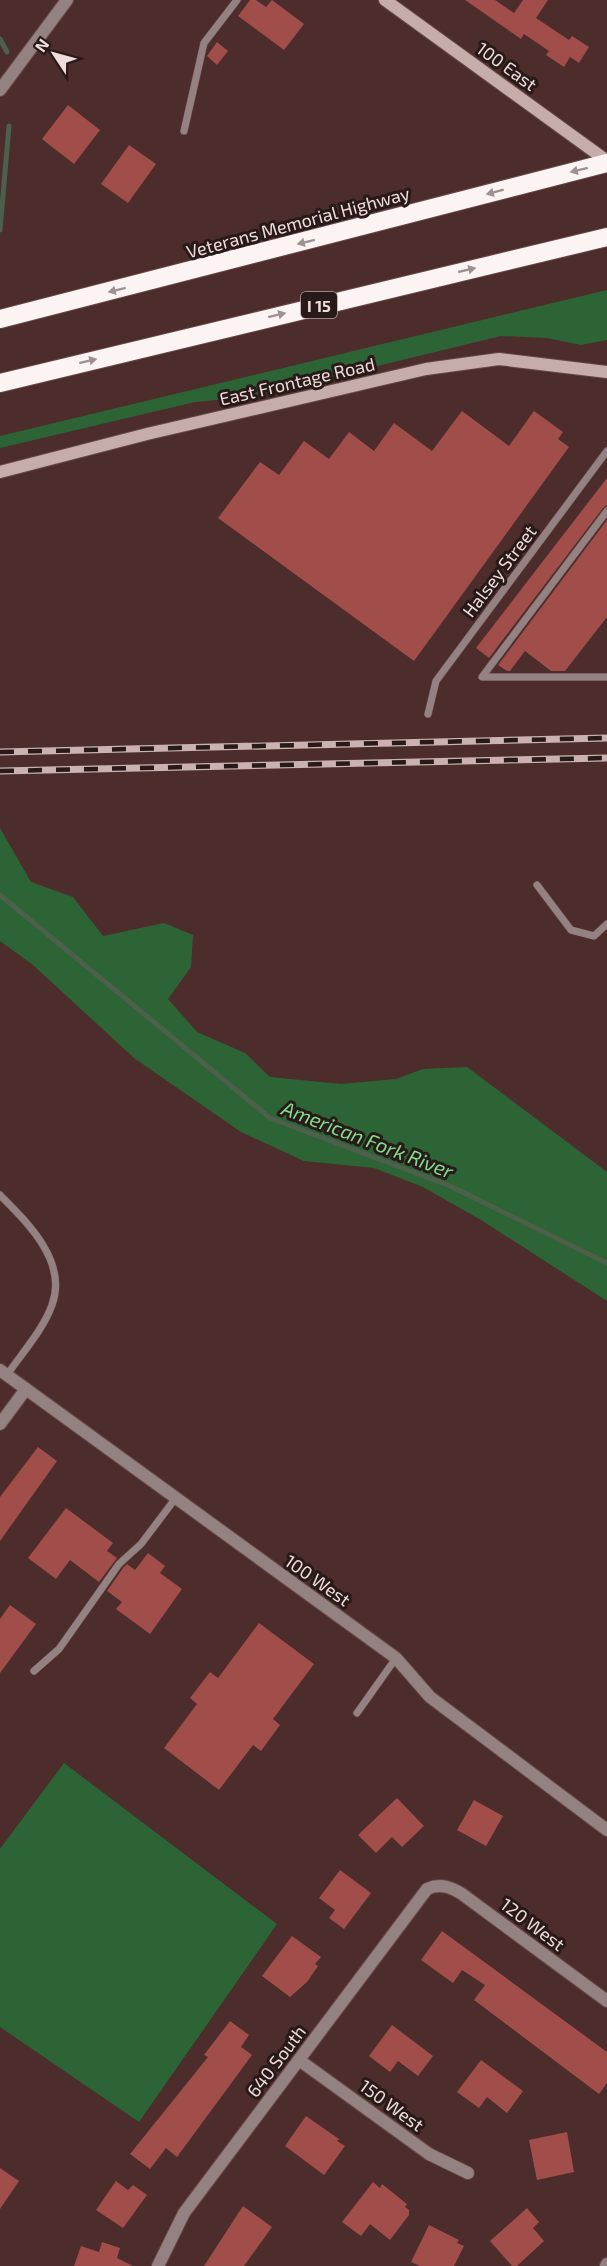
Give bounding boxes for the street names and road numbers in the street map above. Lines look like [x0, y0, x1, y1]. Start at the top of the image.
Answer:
street label: 100 East [473, 37, 541, 95]
street label: Veterans Memorial Highway [184, 181, 413, 262]
road number: I 15 [301, 292, 337, 318]
street label: East Frontage Road [217, 352, 377, 410]
street label: Halsey Street [457, 521, 541, 621]
street label: 100 West [281, 1549, 355, 1611]
street label: 120 West [497, 1893, 569, 1955]
street label: 640 South [242, 2021, 310, 2101]
street label: 150 West [356, 2074, 428, 2136]

